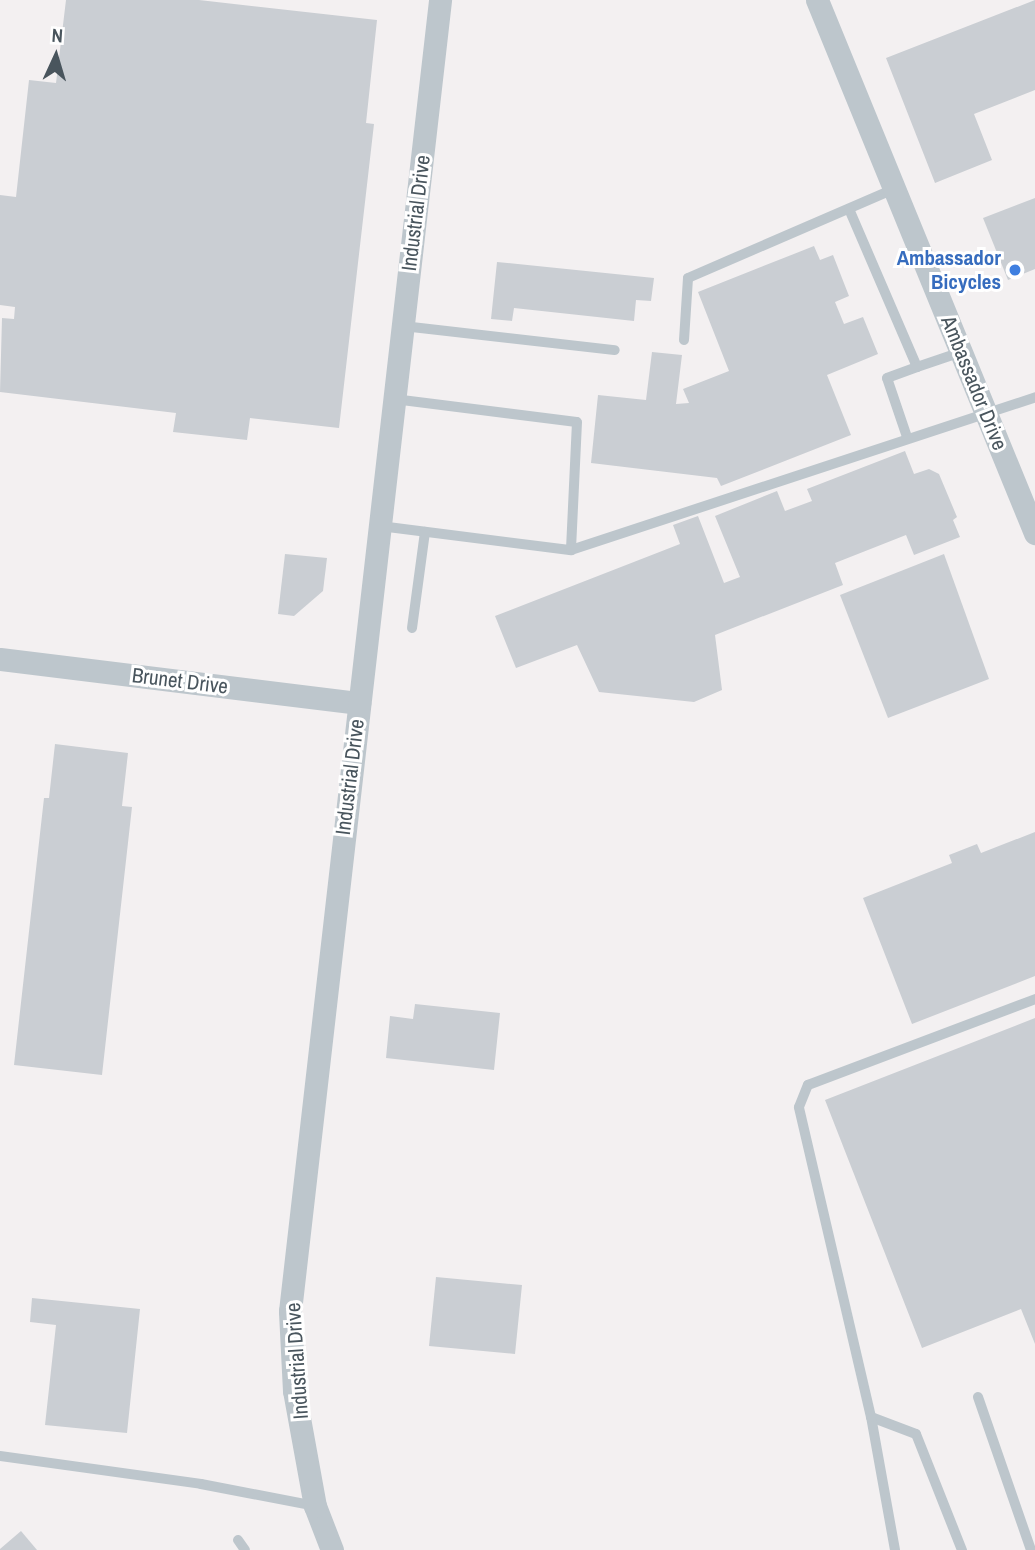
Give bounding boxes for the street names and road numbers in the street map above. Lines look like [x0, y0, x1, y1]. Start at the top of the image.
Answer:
street label: Industrial Drive [396, 154, 436, 272]
street label: Ambassador Drive [936, 312, 1012, 454]
street label: Brunet Drive [130, 663, 230, 699]
street label: Industrial Drive [330, 718, 370, 836]
street label: Industrial Drive [280, 1302, 314, 1420]

